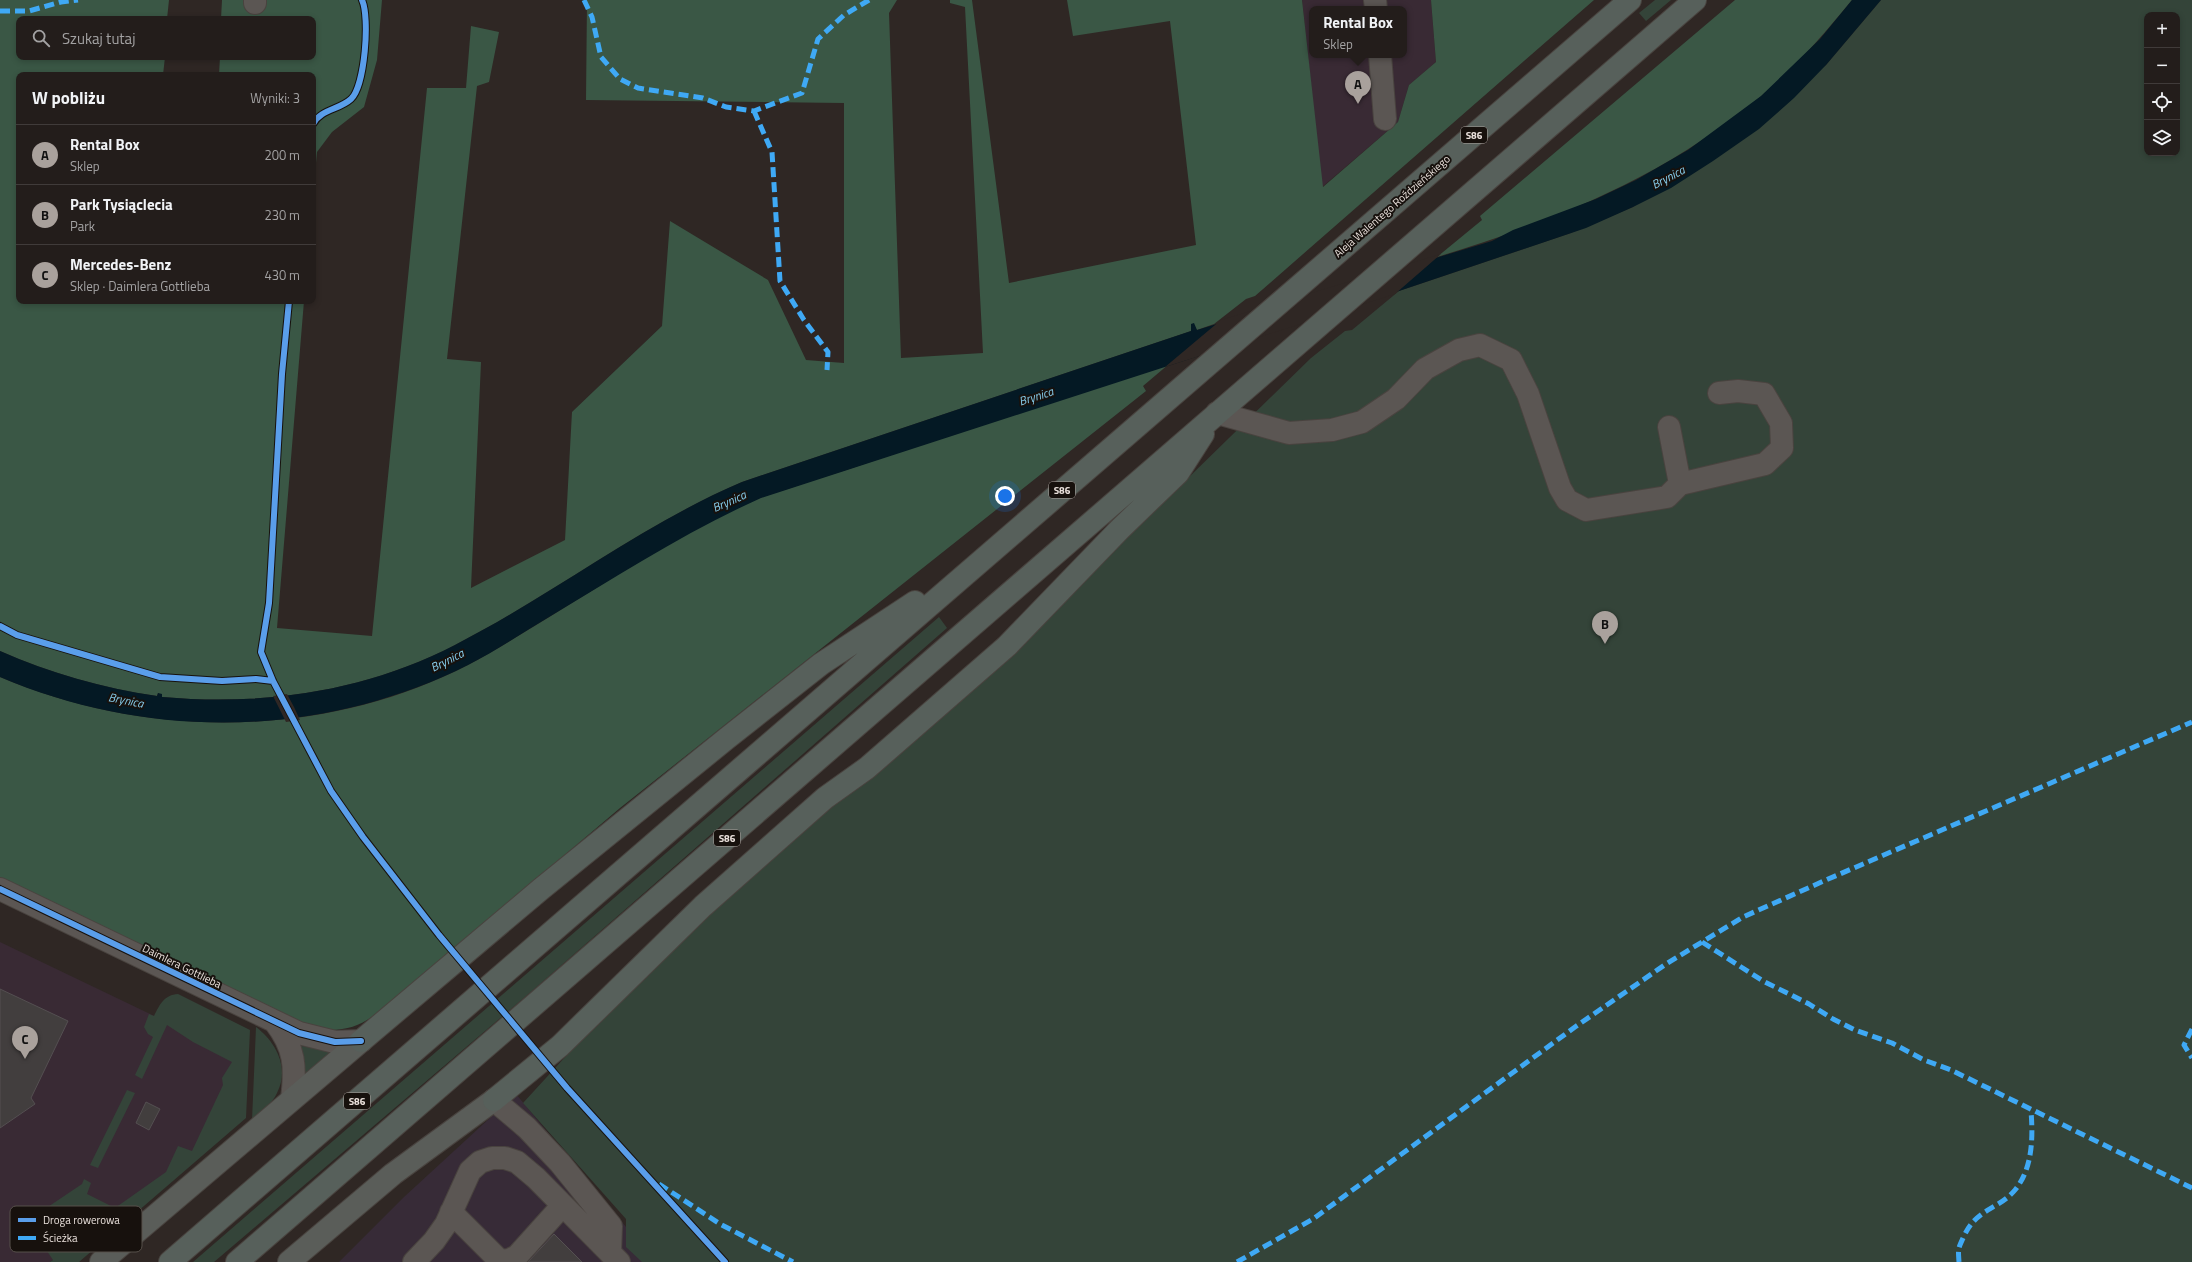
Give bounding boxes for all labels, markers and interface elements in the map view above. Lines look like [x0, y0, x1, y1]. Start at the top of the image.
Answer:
popup [1309, 6, 1407, 58]
text: Rental Box [1323, 11, 1393, 34]
map controls [2144, 12, 2180, 156]
button: + [2144, 12, 2180, 48]
search box [16, 16, 316, 60]
icon: search [30, 27, 52, 49]
text: Szukaj tutaj [62, 27, 135, 50]
text: Sklep [1323, 34, 1353, 54]
button: − [2144, 48, 2180, 84]
pin: A [1345, 71, 1371, 104]
button: locate [2144, 84, 2180, 120]
text: W pobliżu [32, 85, 105, 111]
text: Wyniki: 3 [250, 88, 300, 108]
button: layers [2144, 120, 2180, 156]
road number: S86 [1461, 127, 1487, 143]
text: Rental Box [70, 133, 140, 156]
text: A [41, 145, 49, 165]
text: 200 m [264, 145, 300, 165]
street label: Aleja Walentego Roździeńskiego [1330, 151, 1454, 261]
text: Sklep [70, 156, 100, 176]
water label: Brynica [1648, 160, 1689, 194]
text: Park Tysiąclecia [70, 193, 173, 216]
text: B [41, 205, 49, 225]
text: 230 m [264, 205, 300, 225]
text: Park [70, 216, 95, 236]
text: Mercedes-Benz [70, 253, 171, 276]
text: C [41, 265, 49, 285]
text: 430 m [264, 265, 300, 285]
text: Sklep · Daimlera Gottlieba [70, 276, 210, 296]
water label: Brynica [1016, 381, 1057, 411]
road number: S86 [1049, 482, 1075, 498]
water label: Brynica [709, 485, 750, 517]
your location [995, 486, 1015, 506]
pin: B [1592, 611, 1618, 644]
water label: Brynica [427, 643, 468, 676]
water label: Brynica [107, 687, 146, 713]
road number: S86 [714, 830, 740, 846]
street label: Daimlera Gottlieba [140, 940, 225, 992]
pin: C [12, 1026, 38, 1059]
road number: S86 [344, 1093, 370, 1109]
legend [10, 1206, 142, 1252]
text: Droga rowerowa [43, 1212, 120, 1228]
text: Ścieżka [43, 1230, 78, 1246]

